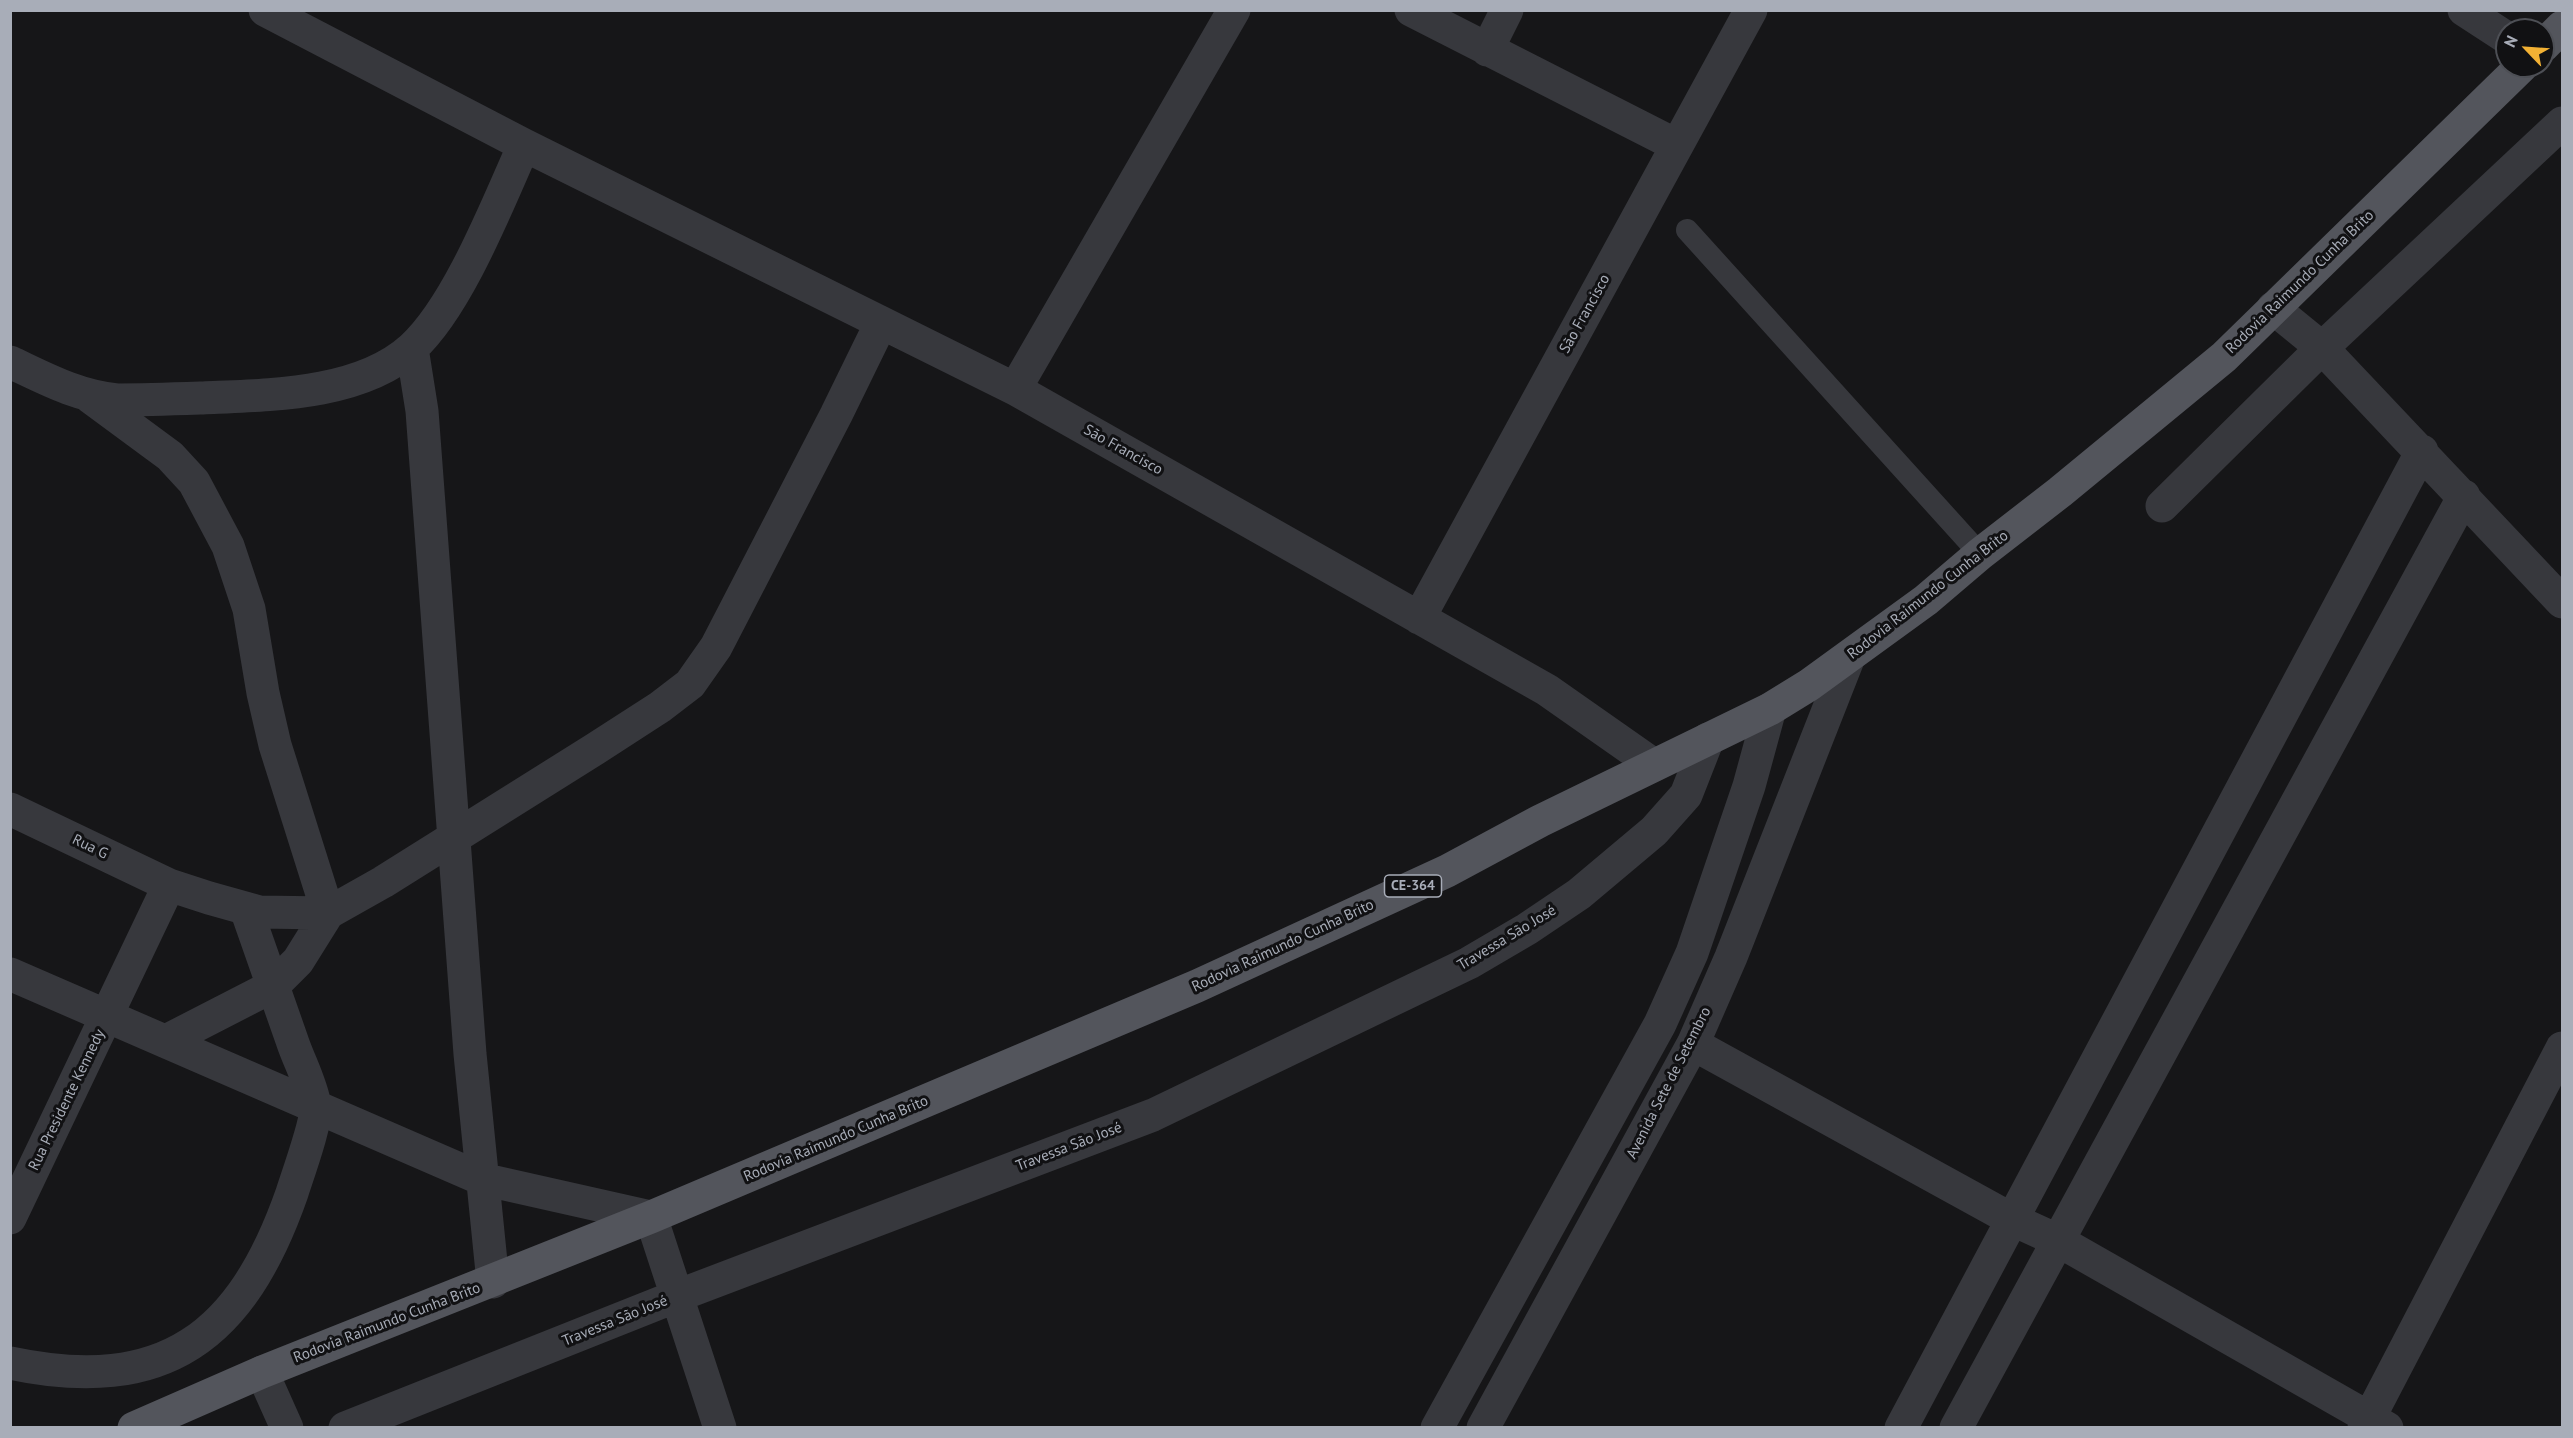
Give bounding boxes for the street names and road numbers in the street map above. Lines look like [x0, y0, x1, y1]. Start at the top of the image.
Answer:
street label: Rodovia Raimundo Cunha Brito [2222, 206, 2378, 358]
street label: São Francisco [1556, 271, 1614, 357]
street label: São Francisco [1080, 421, 1166, 479]
street label: Rodovia Raimundo Cunha Brito [1844, 527, 2012, 663]
street label: Rua G [69, 831, 111, 863]
road number: CE-364 [1384, 875, 1442, 897]
street label: Rodovia Raimundo Cunha Brito [1189, 896, 1377, 996]
street label: Travessa São José [1454, 901, 1560, 975]
street label: Avenida Sete de Setembro [1623, 1004, 1715, 1162]
street label: Rua Presidente Kennedy [25, 1026, 109, 1174]
street label: Rodovia Raimundo Cunha Brito [741, 1092, 931, 1186]
street label: Travessa São José [1014, 1119, 1124, 1175]
street label: Rodovia Raimundo Cunha Brito [291, 1279, 483, 1367]
street label: Travessa São José [560, 1292, 670, 1350]

